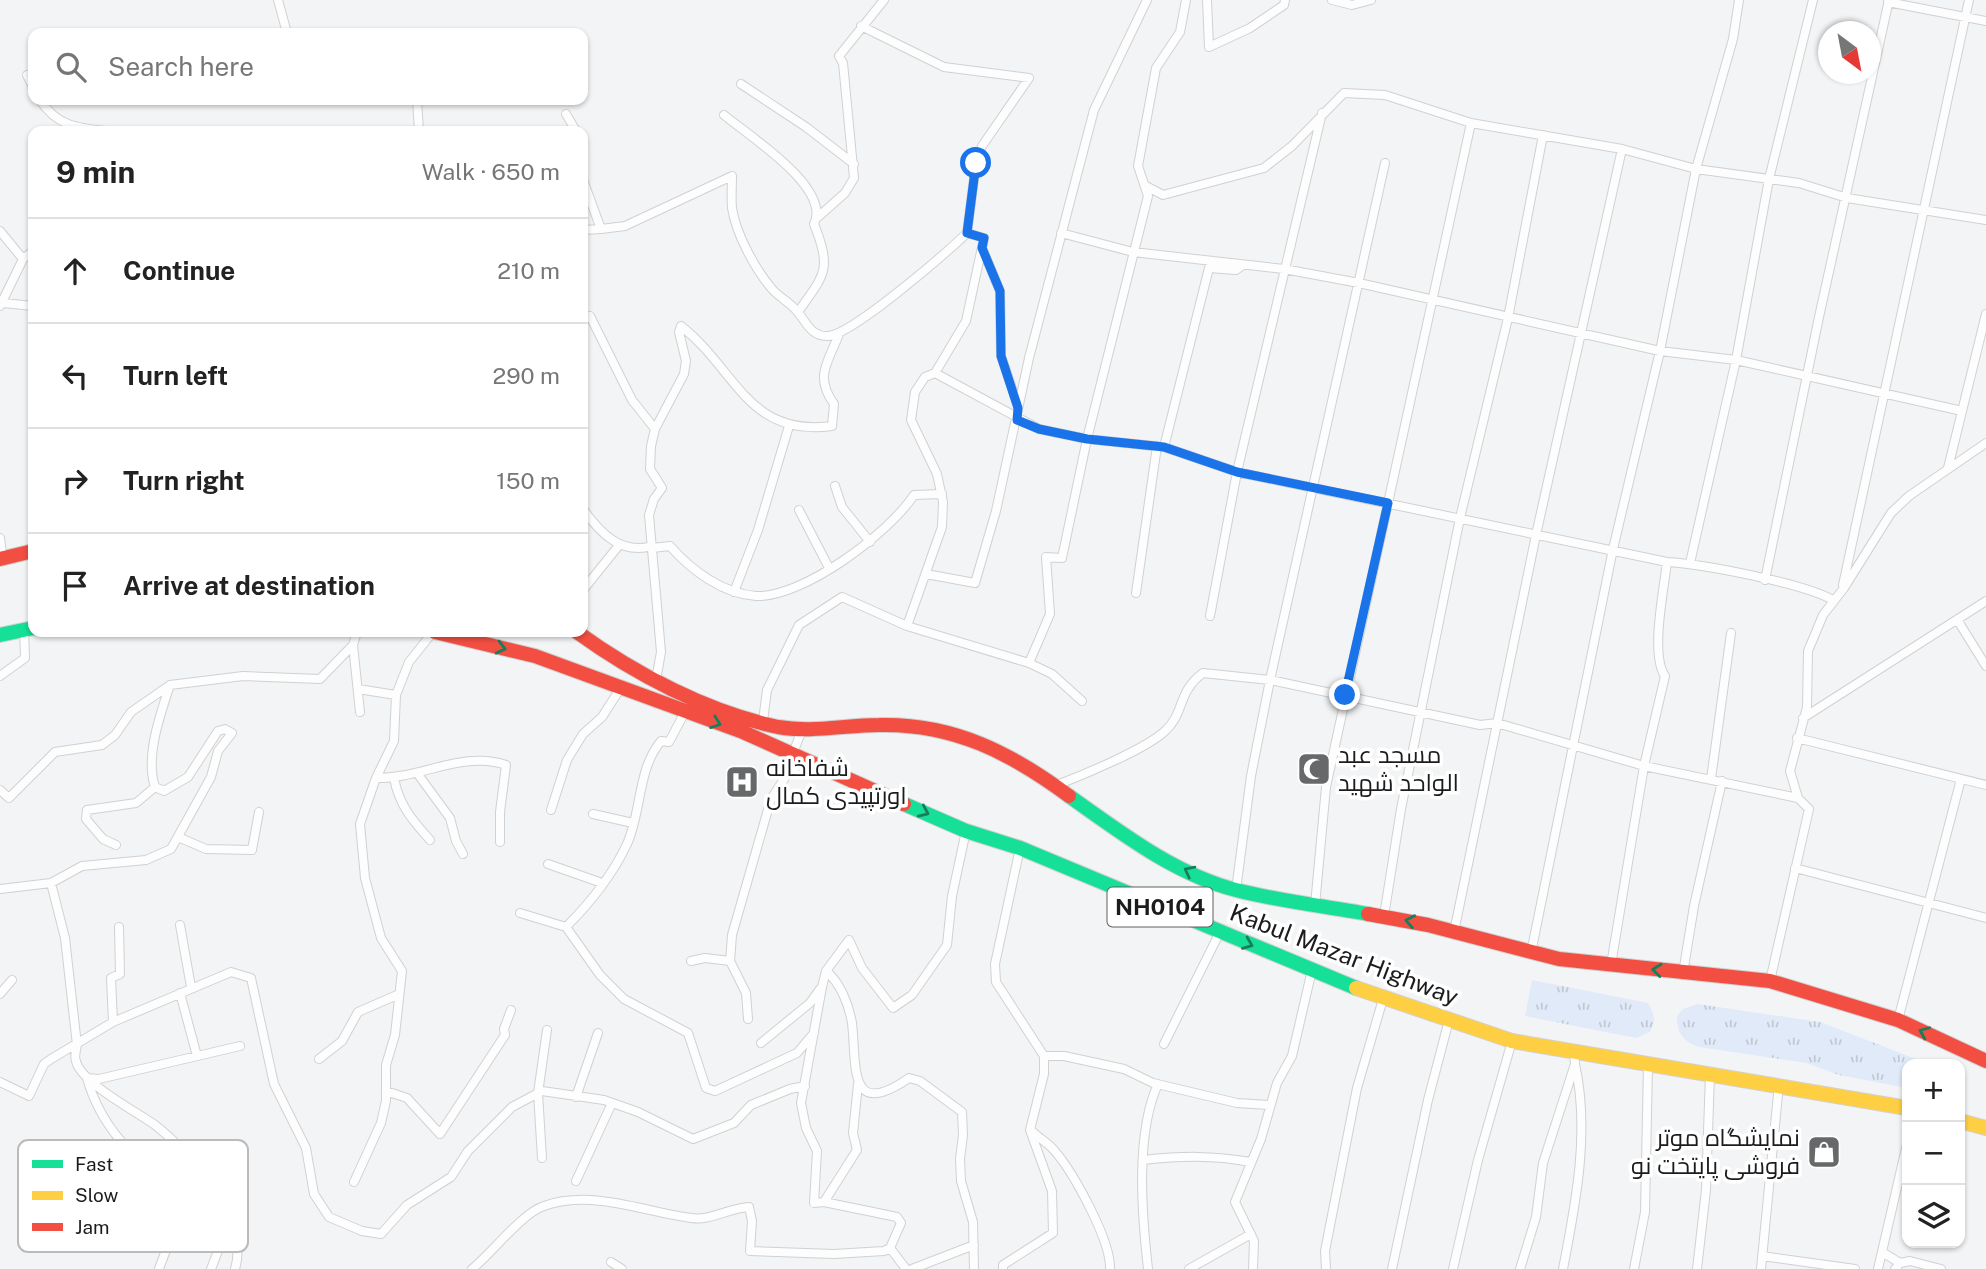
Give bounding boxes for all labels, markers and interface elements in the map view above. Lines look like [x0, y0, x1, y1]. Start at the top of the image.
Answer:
north arrow [1818, 21, 1881, 84]
search box [28, 28, 588, 105]
icon: search [52, 48, 90, 86]
text: Search here [108, 51, 254, 82]
route start [960, 147, 991, 178]
text: 9 min [56, 154, 135, 190]
text: Walk · 650 m [422, 158, 560, 185]
icon: ahead [56, 252, 94, 290]
text: Continue [123, 255, 235, 286]
text: 210 m [497, 257, 560, 284]
icon: left [56, 357, 94, 395]
text: Turn left [123, 360, 228, 391]
text: 290 m [493, 362, 560, 389]
icon: right [56, 462, 94, 500]
text: Turn right [123, 465, 245, 496]
text: 150 m [496, 467, 560, 494]
icon: arrive [56, 567, 94, 605]
text: Arrive at destination [123, 570, 375, 601]
one-way arrow [495, 640, 507, 654]
route end [1329, 679, 1360, 710]
one-way arrow [709, 714, 721, 728]
place label: مسجد عبد الواحد شهید [1338, 740, 1459, 797]
mosque icon: مسجد عبد الواحد شهید [1295, 750, 1333, 788]
place label: شفاخانه اورتپیدی کمال [766, 753, 907, 811]
hospital icon: شفاخانه اورتپیدی کمال [723, 763, 761, 801]
one-way arrow [917, 804, 930, 818]
one-way arrow [1184, 866, 1197, 880]
road number: NH0104 [1108, 888, 1212, 926]
street label: Kabul Mazar Highway [1226, 898, 1463, 1011]
one-way arrow [1404, 915, 1416, 930]
one-way arrow [1241, 936, 1254, 950]
one-way arrow [1651, 963, 1663, 978]
one-way arrow [1919, 1026, 1932, 1040]
map controls [1902, 1059, 1965, 1248]
button: + [1902, 1059, 1965, 1122]
button: − [1902, 1122, 1965, 1185]
place label: نمایشگاه موتر فروشی پایتخت نو [1631, 1123, 1800, 1182]
shop icon: نمایشگاه موتر فروشی پایتخت نو [1805, 1133, 1843, 1171]
legend [18, 1140, 248, 1252]
text: Fast [75, 1153, 113, 1175]
text: Slow [75, 1184, 119, 1206]
button: layers [1902, 1185, 1965, 1248]
text: Jam [75, 1216, 109, 1238]

